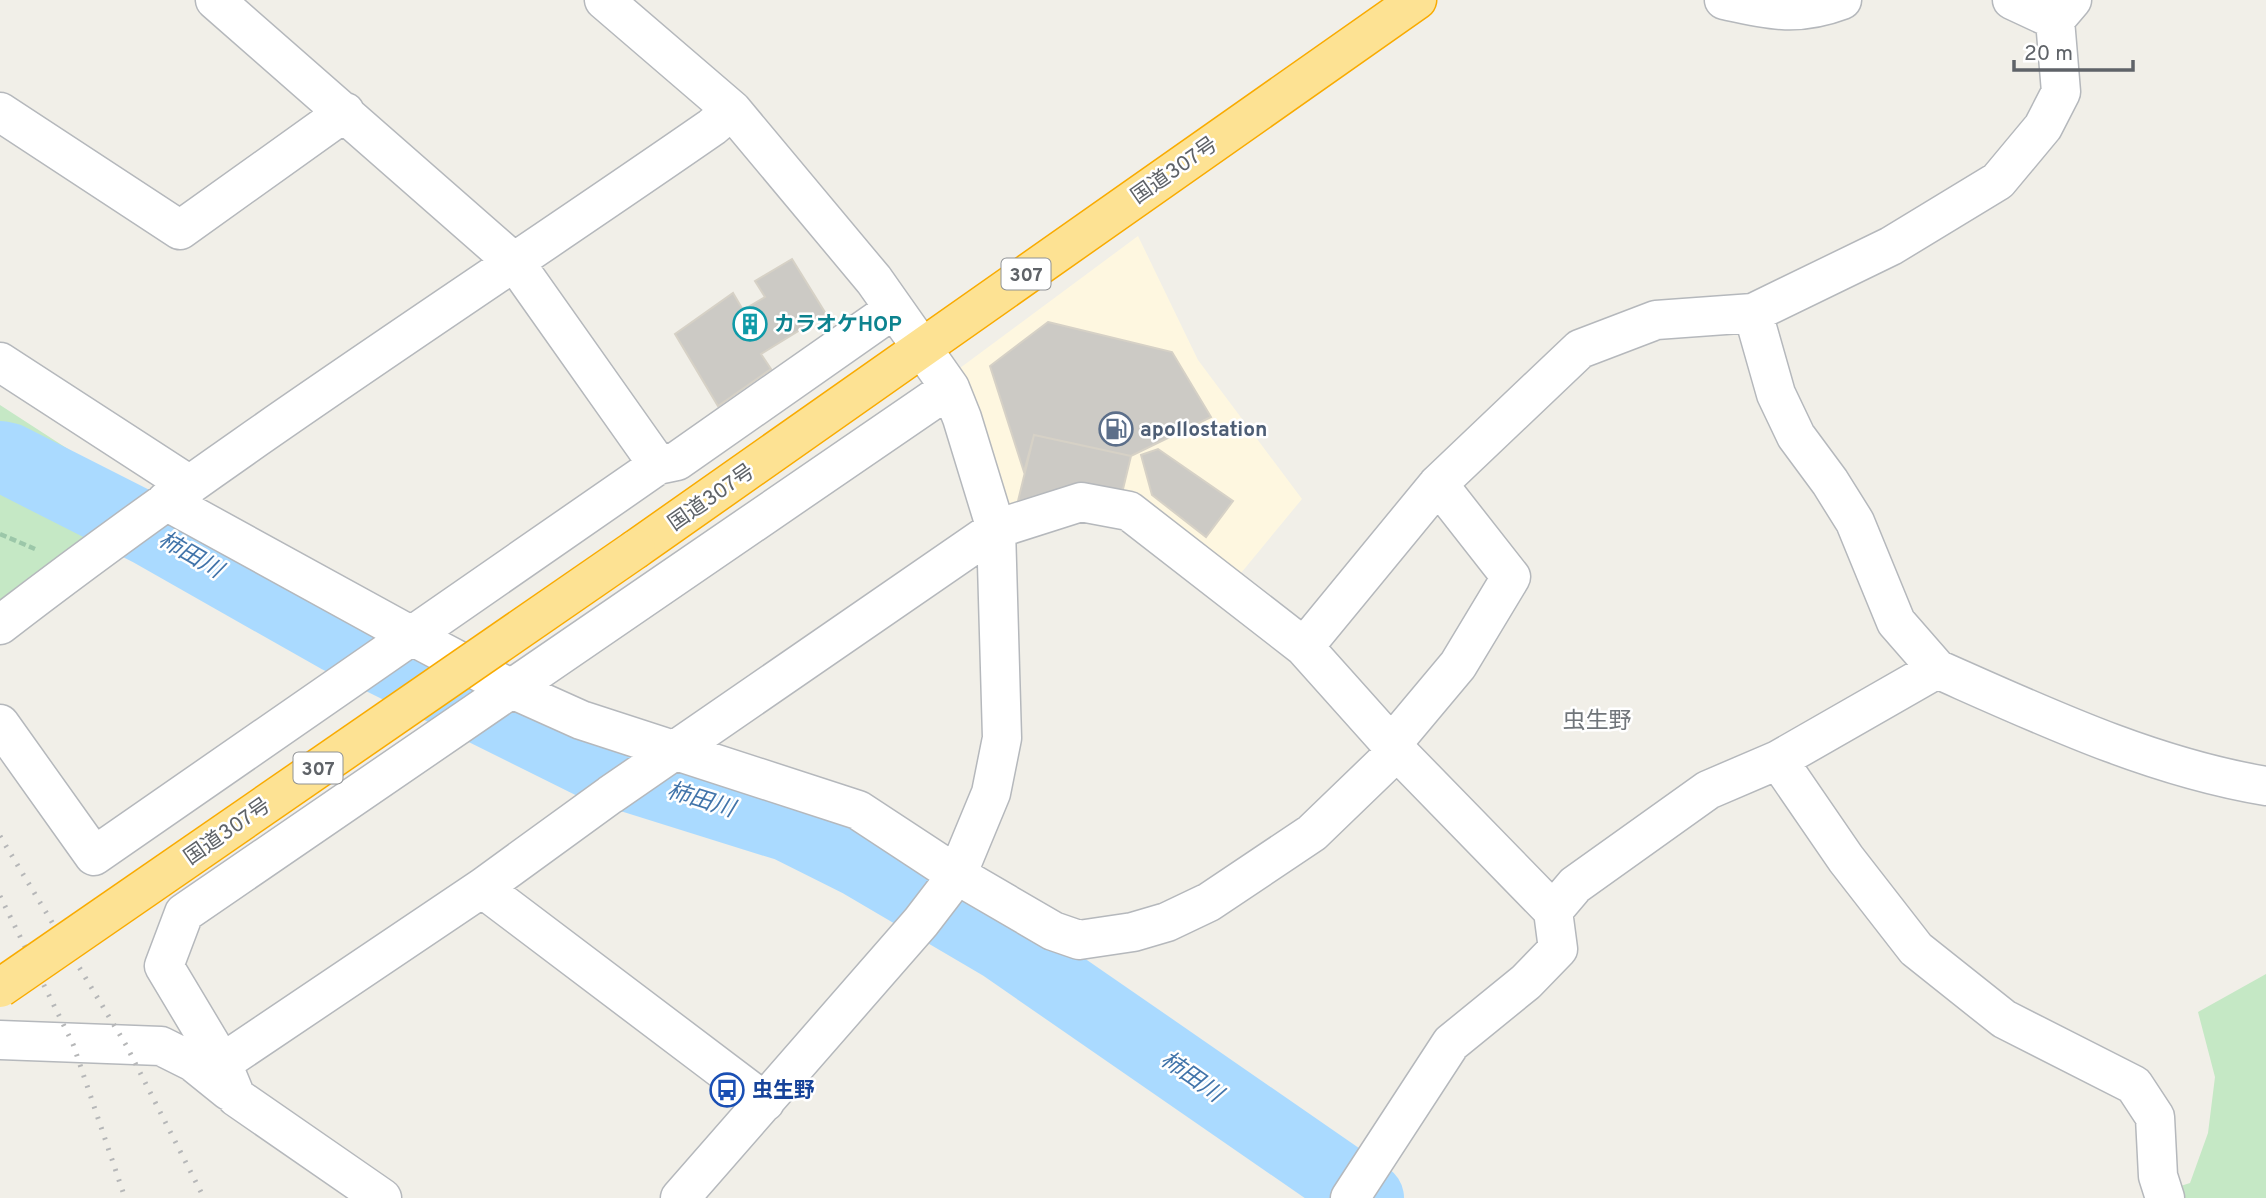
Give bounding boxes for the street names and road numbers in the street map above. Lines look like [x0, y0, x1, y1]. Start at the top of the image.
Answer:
street label: 国道307号 [1126, 132, 1223, 211]
road number: 307 [1002, 258, 1050, 290]
street label: 国道307号 [663, 459, 760, 538]
road number: 307 [294, 752, 342, 783]
street label: 国道307号 [179, 793, 276, 872]

